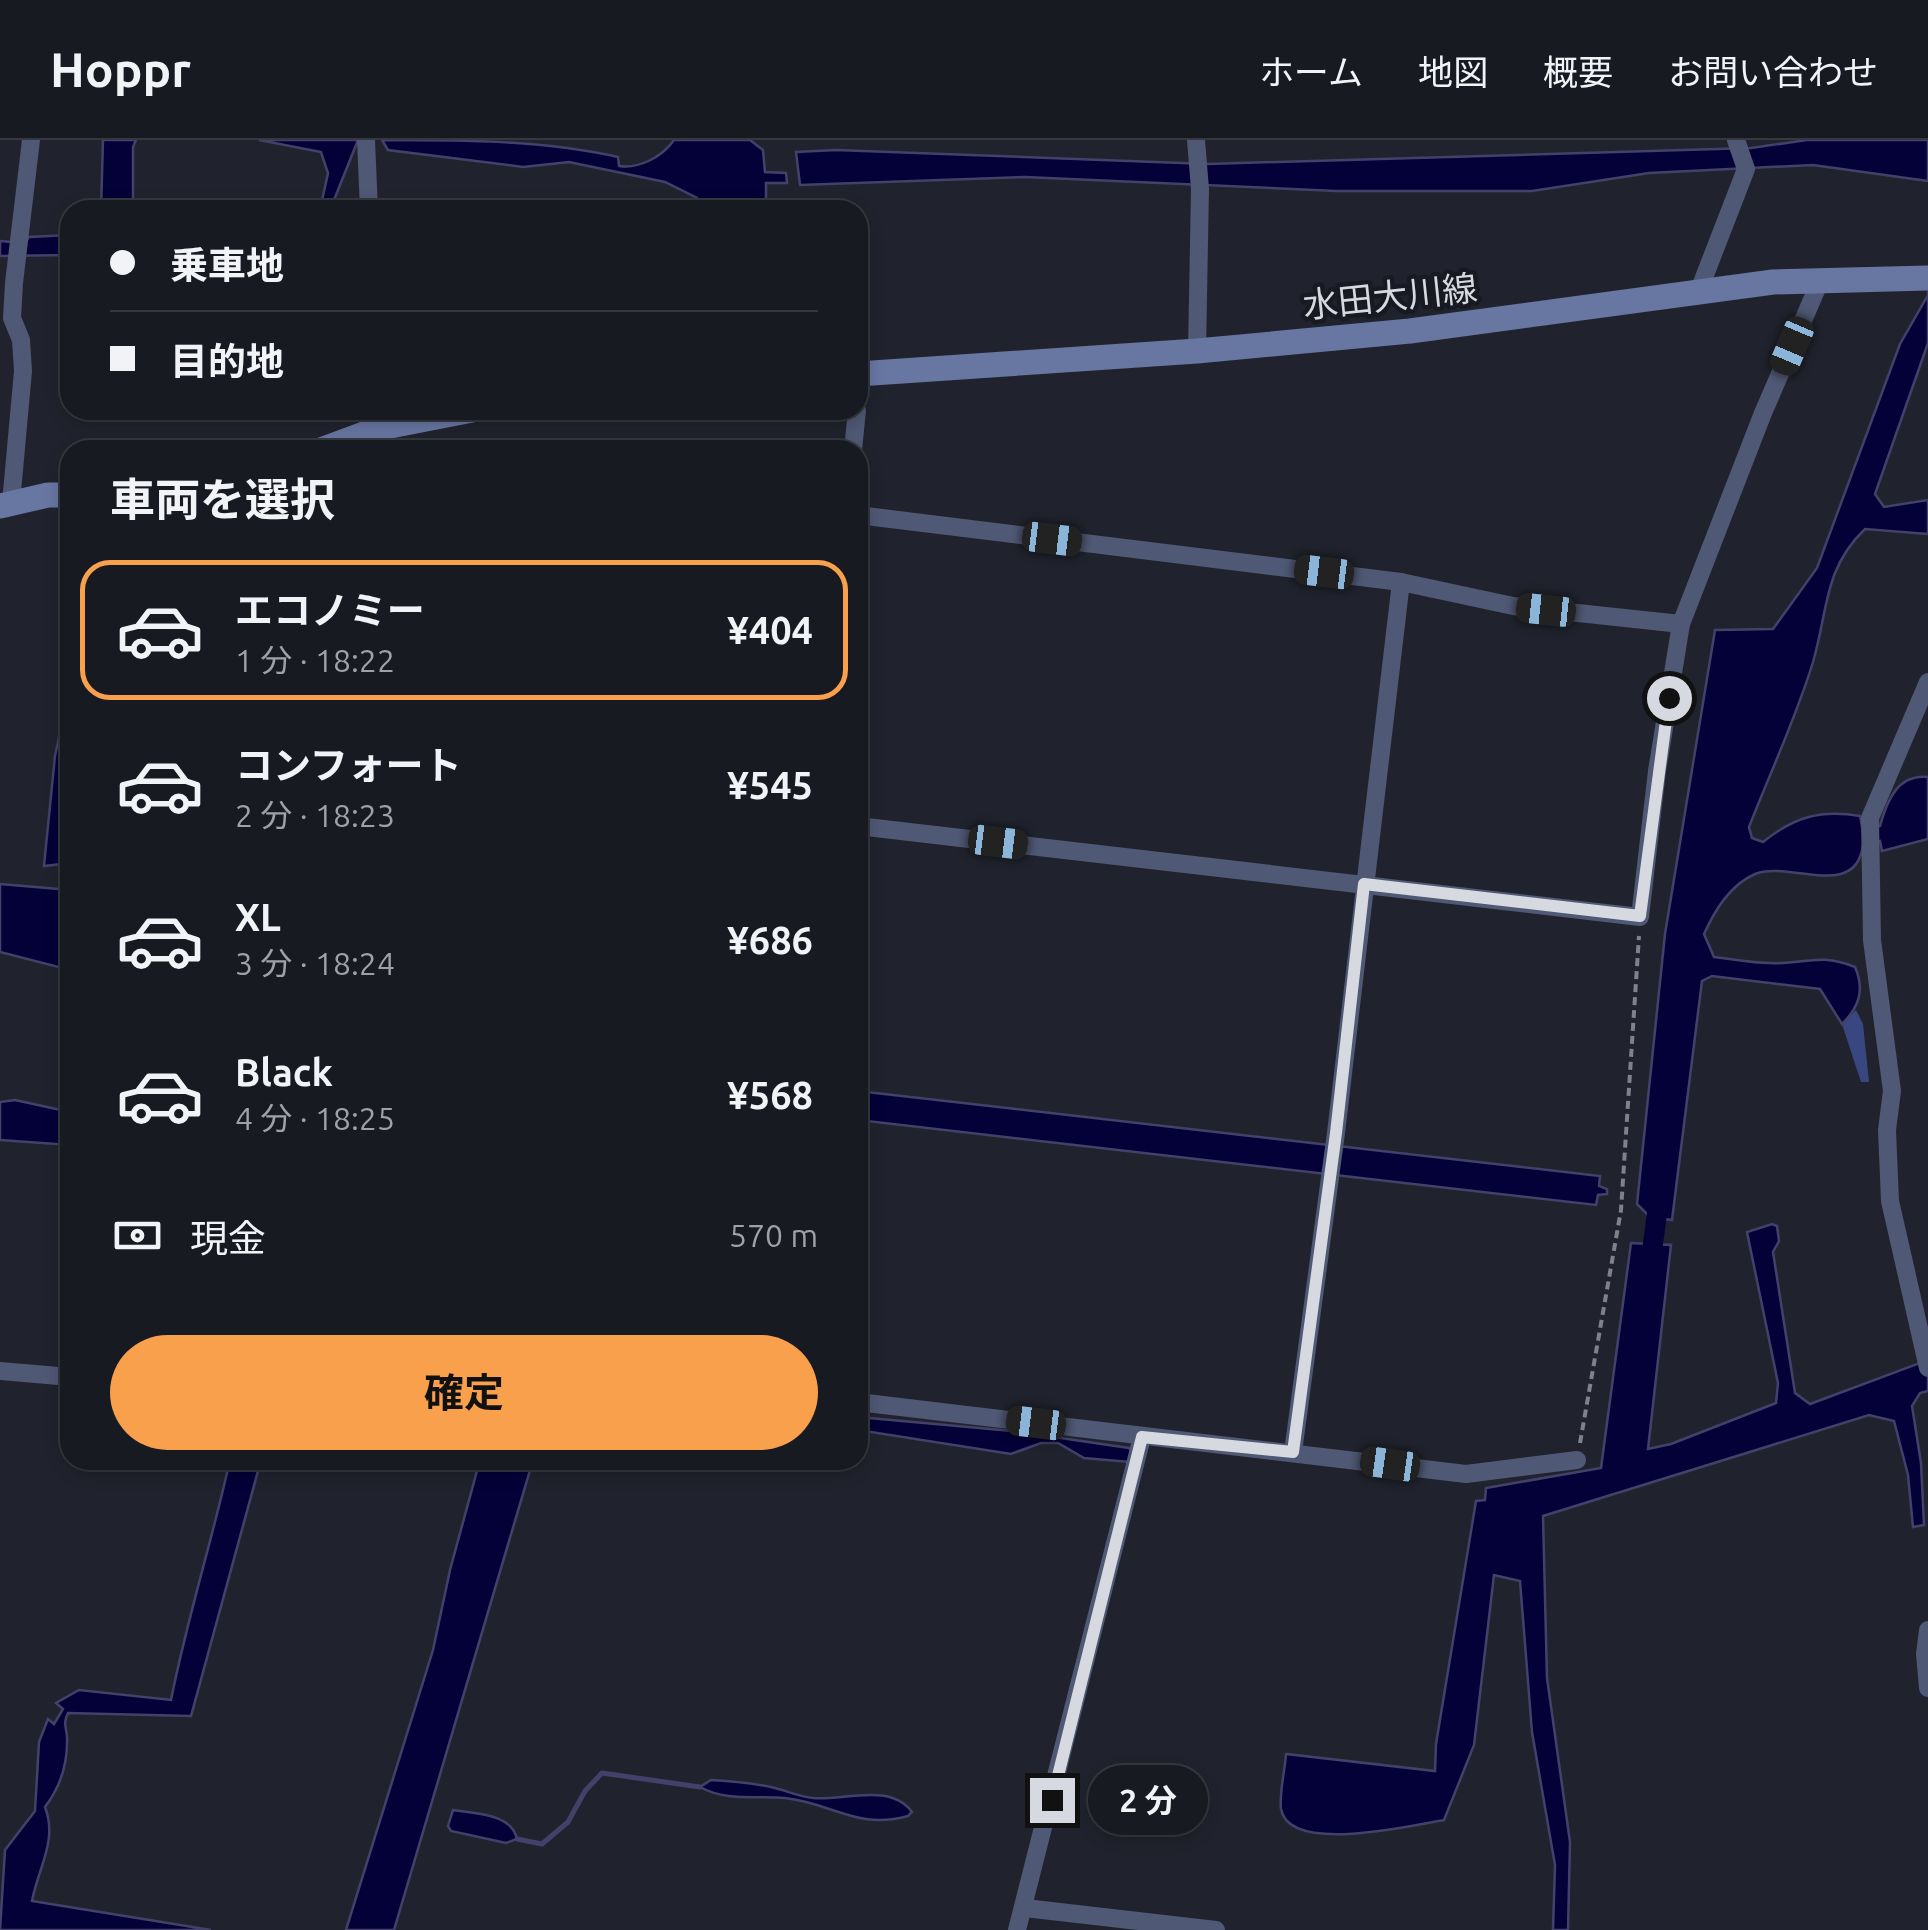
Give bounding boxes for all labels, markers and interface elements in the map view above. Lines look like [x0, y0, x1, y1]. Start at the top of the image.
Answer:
text: Hoppr [50, 42, 191, 96]
text: ホーム [1259, 52, 1363, 92]
text: 地図 [1418, 52, 1488, 92]
text: 概要 [1543, 52, 1613, 92]
text: お問い合わせ [1668, 52, 1878, 92]
text: 乗車地 [170, 244, 284, 286]
street label: 水田大川線 [1301, 267, 1479, 325]
car [1766, 313, 1818, 379]
text: 目的地 [170, 340, 284, 382]
text: 車両を選択 [110, 474, 335, 525]
car [1020, 520, 1084, 558]
car [1292, 553, 1356, 591]
icon: car [115, 585, 205, 675]
text: エコノミー [235, 589, 425, 631]
car [1515, 592, 1577, 628]
text: ¥404 [727, 609, 813, 651]
text: 1 分 · 18:22 [235, 642, 395, 678]
route start [1647, 676, 1692, 721]
icon: car [115, 740, 205, 830]
text: コンフォート [235, 744, 462, 786]
text: ¥545 [727, 764, 813, 806]
text: 2 分 · 18:23 [235, 797, 395, 833]
car [966, 823, 1030, 861]
icon: car [115, 895, 205, 985]
text: XL [235, 896, 281, 938]
text: ¥686 [727, 919, 813, 961]
text: 3 分 · 18:24 [235, 945, 395, 981]
icon: car [115, 1050, 205, 1140]
text: Black [235, 1051, 333, 1093]
text: ¥568 [727, 1074, 813, 1116]
text: 4 分 · 18:25 [235, 1100, 395, 1136]
icon: cash [110, 1208, 165, 1263]
text: 現金 [190, 1217, 266, 1259]
text: 570 m [729, 1217, 818, 1253]
button: 確定 [110, 1335, 818, 1450]
car [1004, 1404, 1068, 1442]
car [1358, 1445, 1422, 1483]
callout: 2 分 [1087, 1765, 1207, 1835]
route end [1030, 1778, 1075, 1823]
text: 2 分 [1119, 1782, 1177, 1818]

